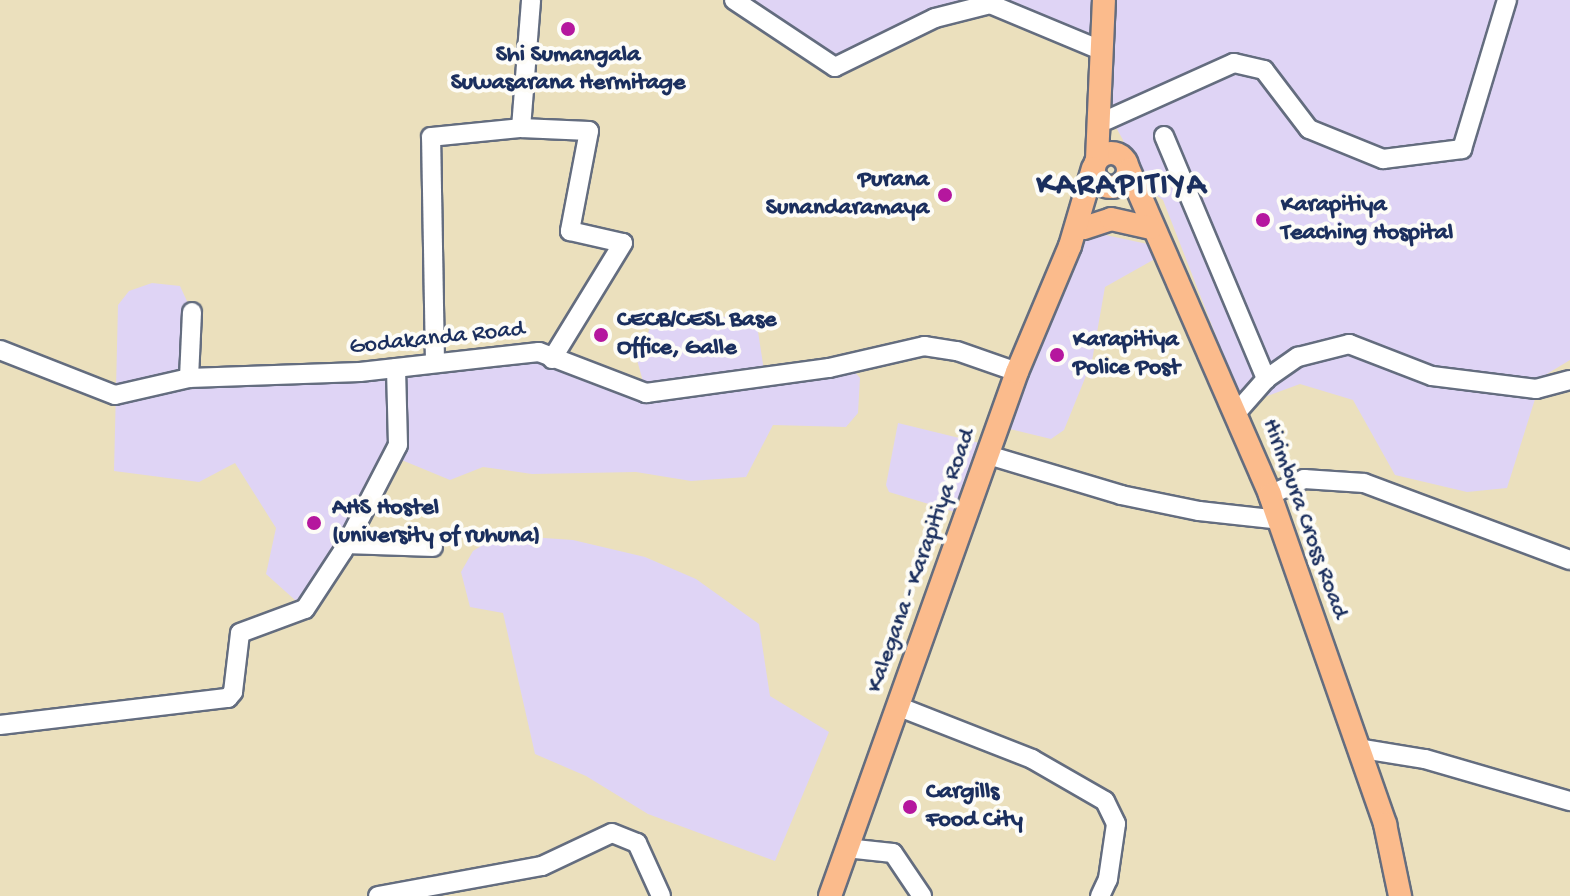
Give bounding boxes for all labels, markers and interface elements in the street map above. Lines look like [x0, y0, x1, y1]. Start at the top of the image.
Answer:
marker: Shi Sumangala Suwasarana Hermitage [559, 20, 577, 38]
place label: Shi Sumangala Suwasarana Hermitage [451, 42, 685, 98]
place label: Purana Sunandaramaya [766, 167, 929, 223]
district label: KARAPITIYA [1036, 167, 1208, 205]
marker: Purana Sunandaramaya [936, 186, 954, 204]
place label: Karapitiya Teaching Hospital [1281, 192, 1453, 248]
marker: Karapitiya Teaching Hospital [1252, 209, 1274, 231]
place label: CECB/CESL Base Office, Galle [617, 307, 776, 363]
street label: Godakanda Road [348, 315, 526, 363]
marker: CECB/CESL Base Office, Galle [592, 326, 610, 344]
place label: Karapitiya Police Post [1073, 327, 1180, 383]
marker: Karapitiya Police Post [1048, 346, 1066, 364]
street label: Hirimbura Cross Road [1254, 415, 1354, 623]
street label: Kalegana - Karapitiya Road [861, 425, 983, 697]
place label: AHS Hostel (university of ruhuna) [332, 495, 540, 551]
marker: AHS Hostel (university of ruhuna) [303, 512, 325, 534]
place label: Cargills Food City [926, 779, 1023, 835]
marker: Cargills Food City [901, 798, 919, 816]

